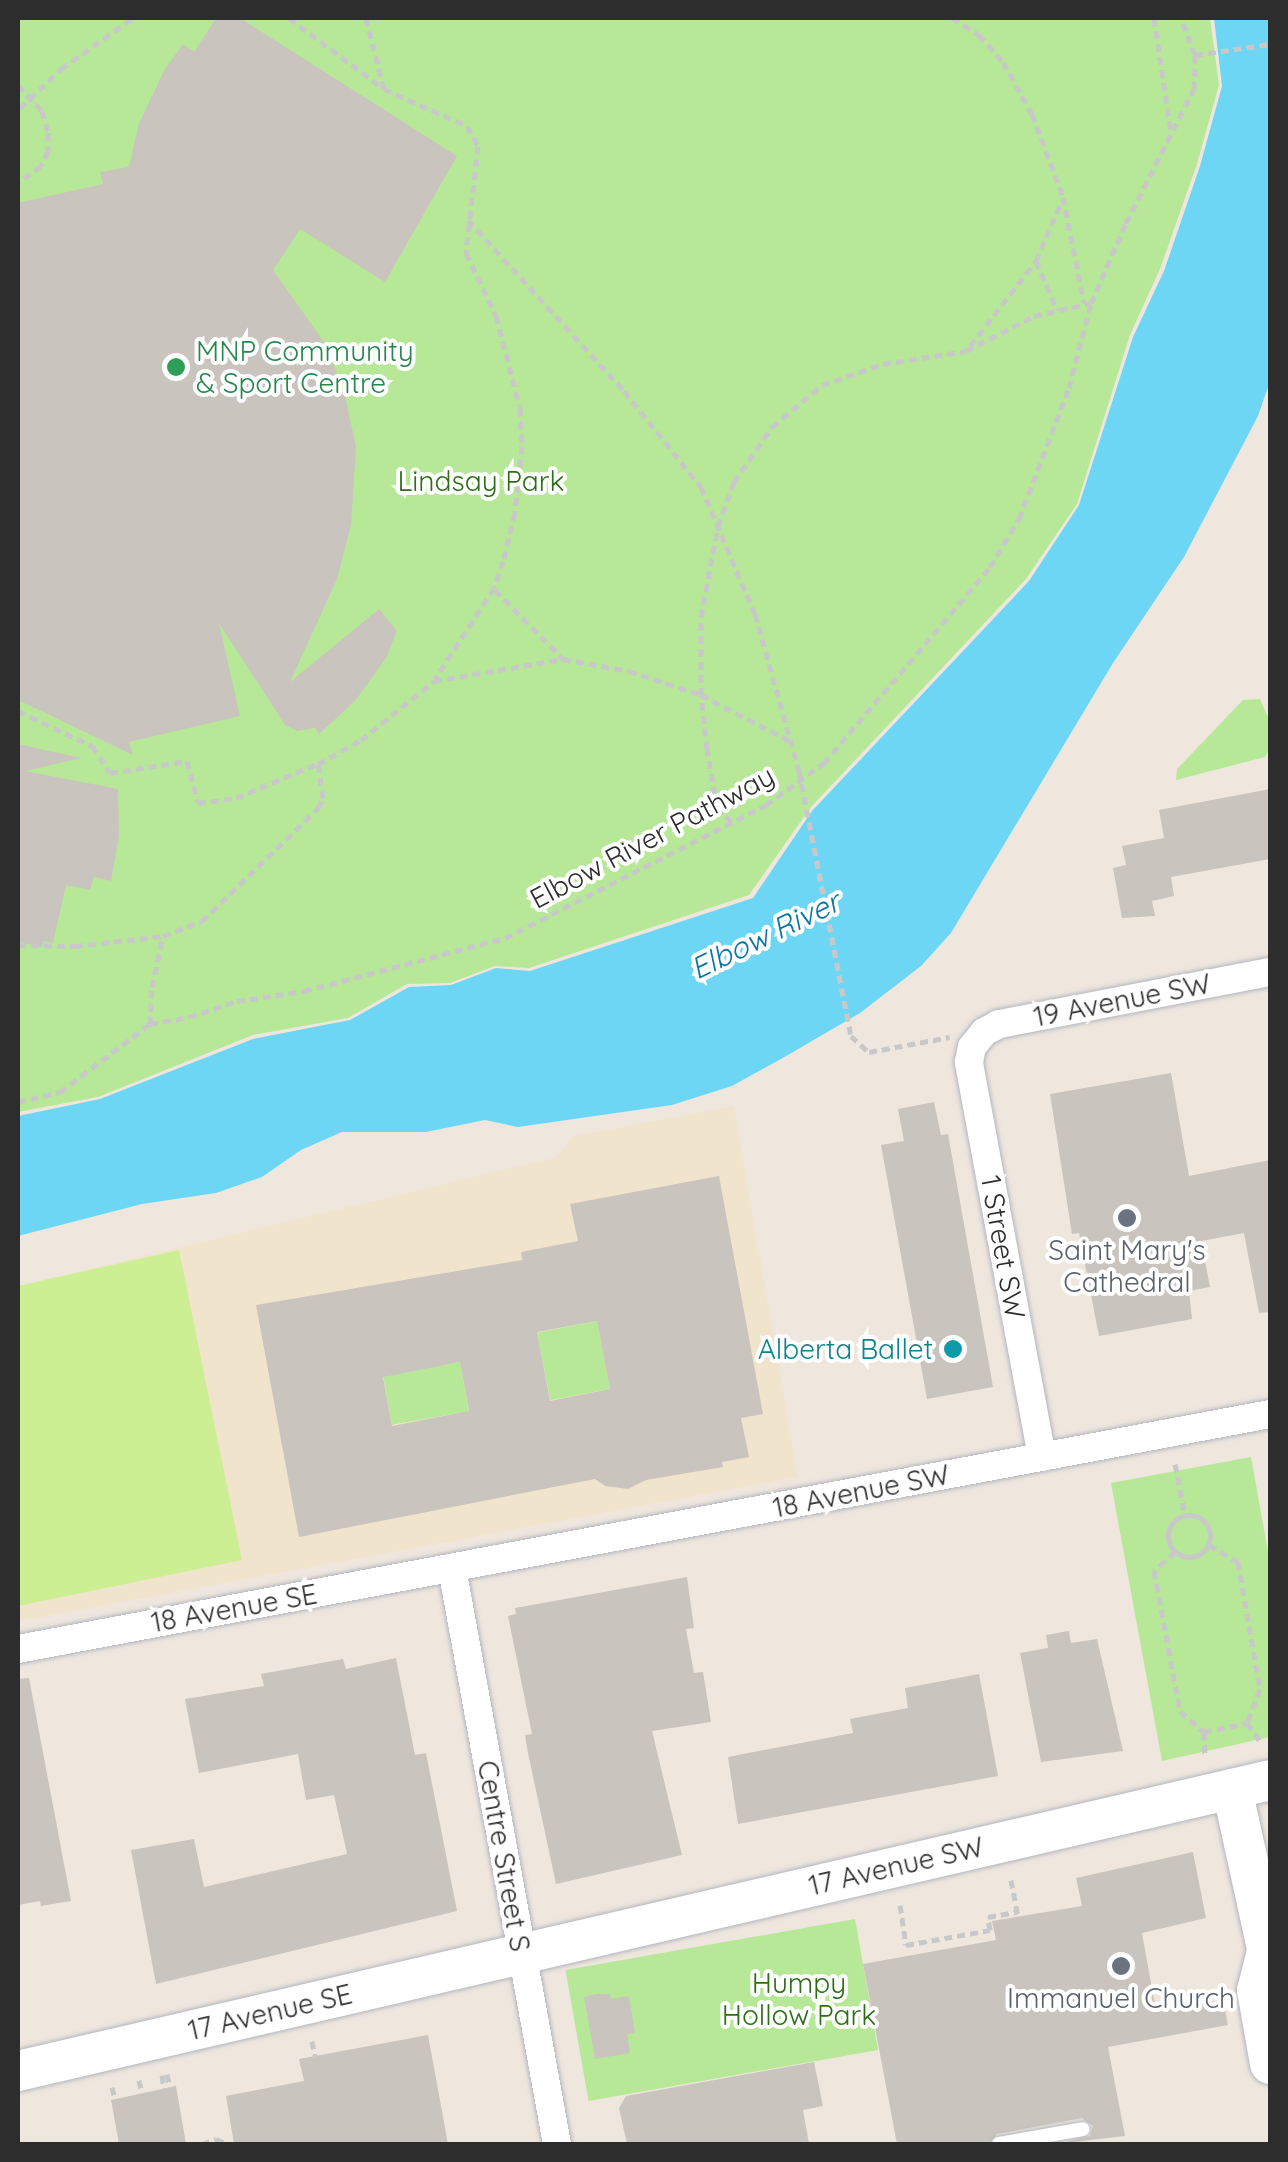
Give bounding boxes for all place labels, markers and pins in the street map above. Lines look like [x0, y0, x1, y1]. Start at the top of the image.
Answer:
place label: MNP Community & Sport Centre [196, 334, 414, 400]
marker: MNP Community & Sport Centre [165, 356, 187, 378]
marker: Saint Mary's Cathedral [1116, 1207, 1138, 1229]
place label: Saint Mary's Cathedral [1048, 1233, 1206, 1299]
place label: Alberta Ballet [758, 1332, 933, 1366]
marker: Alberta Ballet [942, 1338, 964, 1360]
marker: Immanuel Church [1110, 1955, 1132, 1977]
place label: Immanuel Church [1007, 1981, 1235, 2015]

